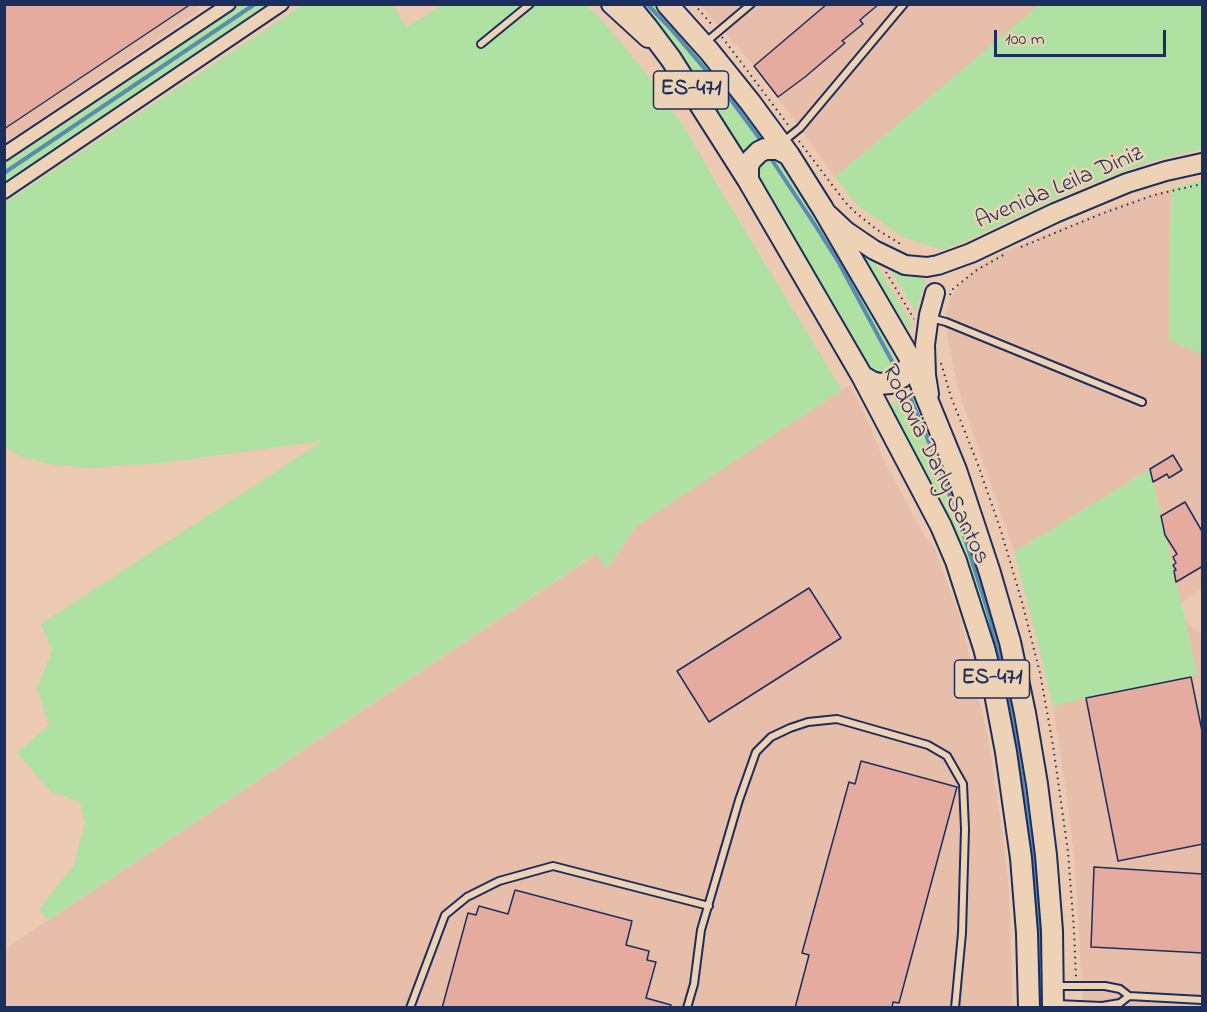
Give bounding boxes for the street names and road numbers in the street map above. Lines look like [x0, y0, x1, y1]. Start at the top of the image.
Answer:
road number: ES-471 [654, 71, 728, 109]
street label: Avenida Leila Diniz [972, 141, 1148, 237]
street label: Rodovia Darly Santos [873, 360, 995, 570]
road number: ES-471 [954, 660, 1030, 698]

